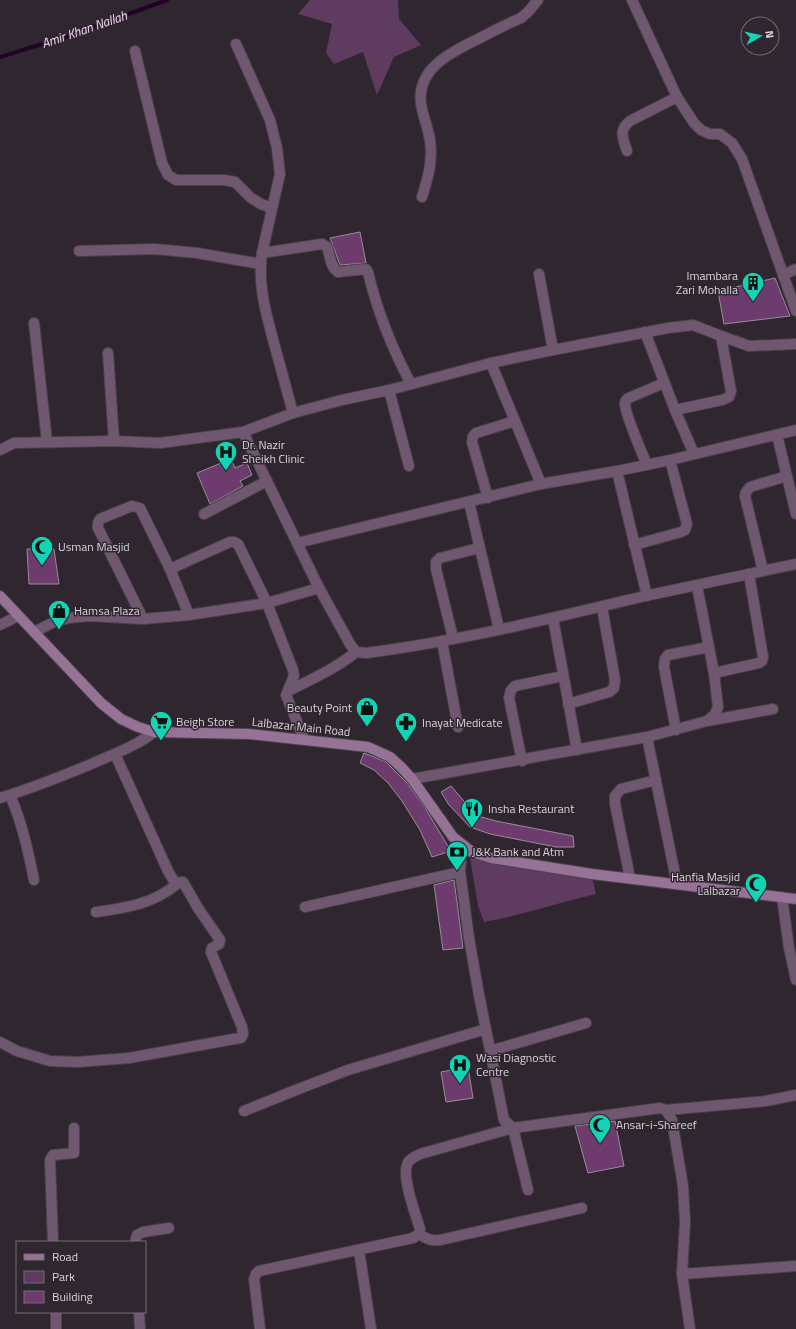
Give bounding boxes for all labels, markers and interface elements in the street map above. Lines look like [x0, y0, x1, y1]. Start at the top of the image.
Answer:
water label: Amir Khan Nallah [39, 5, 130, 53]
north arrow [740, 16, 780, 56]
text: N [761, 29, 778, 39]
place label: Imambara Zari Mohalla [676, 266, 738, 299]
building icon: Imambara Zari Mohalla [740, 270, 766, 303]
place label: Dr. Nazir Sheikh Clinic [242, 435, 305, 468]
hospital icon: Dr. Nazir Sheikh Clinic [213, 439, 239, 472]
mosque icon: Usman Masjid [29, 534, 55, 567]
place label: Usman Masjid [58, 537, 130, 556]
shop icon: Hamsa Plaza [46, 598, 72, 631]
place label: Hamsa Plaza [74, 601, 140, 620]
shop icon: Beauty Point [354, 695, 380, 728]
place label: Beauty Point [287, 698, 353, 717]
supermarket icon: Beigh Store [148, 709, 174, 742]
pharmacy icon: Inayat Medicate [393, 710, 419, 743]
place label: Beigh Store [176, 712, 234, 731]
street label: Lalbazar Main Road [251, 712, 351, 741]
place label: Inayat Medicate [422, 713, 502, 732]
restaurant icon: Insha Restaurant [459, 796, 485, 829]
place label: Insha Restaurant [488, 799, 575, 818]
bank icon: J&K Bank and Atm [444, 839, 470, 872]
place label: J&K Bank and Atm [472, 842, 564, 861]
place label: Hanfia Masjid Lalbazar [671, 867, 740, 900]
mosque icon: Hanfia Masjid Lalbazar [743, 871, 769, 904]
place label: Wasi Diagnostic Centre [476, 1048, 556, 1081]
hospital icon: Wasi Diagnostic Centre [447, 1052, 473, 1085]
mosque icon: Ansar-i-Shareef [587, 1112, 613, 1145]
place label: Ansar-i-Shareef [616, 1115, 697, 1134]
legend [16, 1241, 146, 1313]
text: Road [52, 1247, 78, 1266]
text: Park [52, 1267, 75, 1286]
text: Building [52, 1287, 93, 1306]

